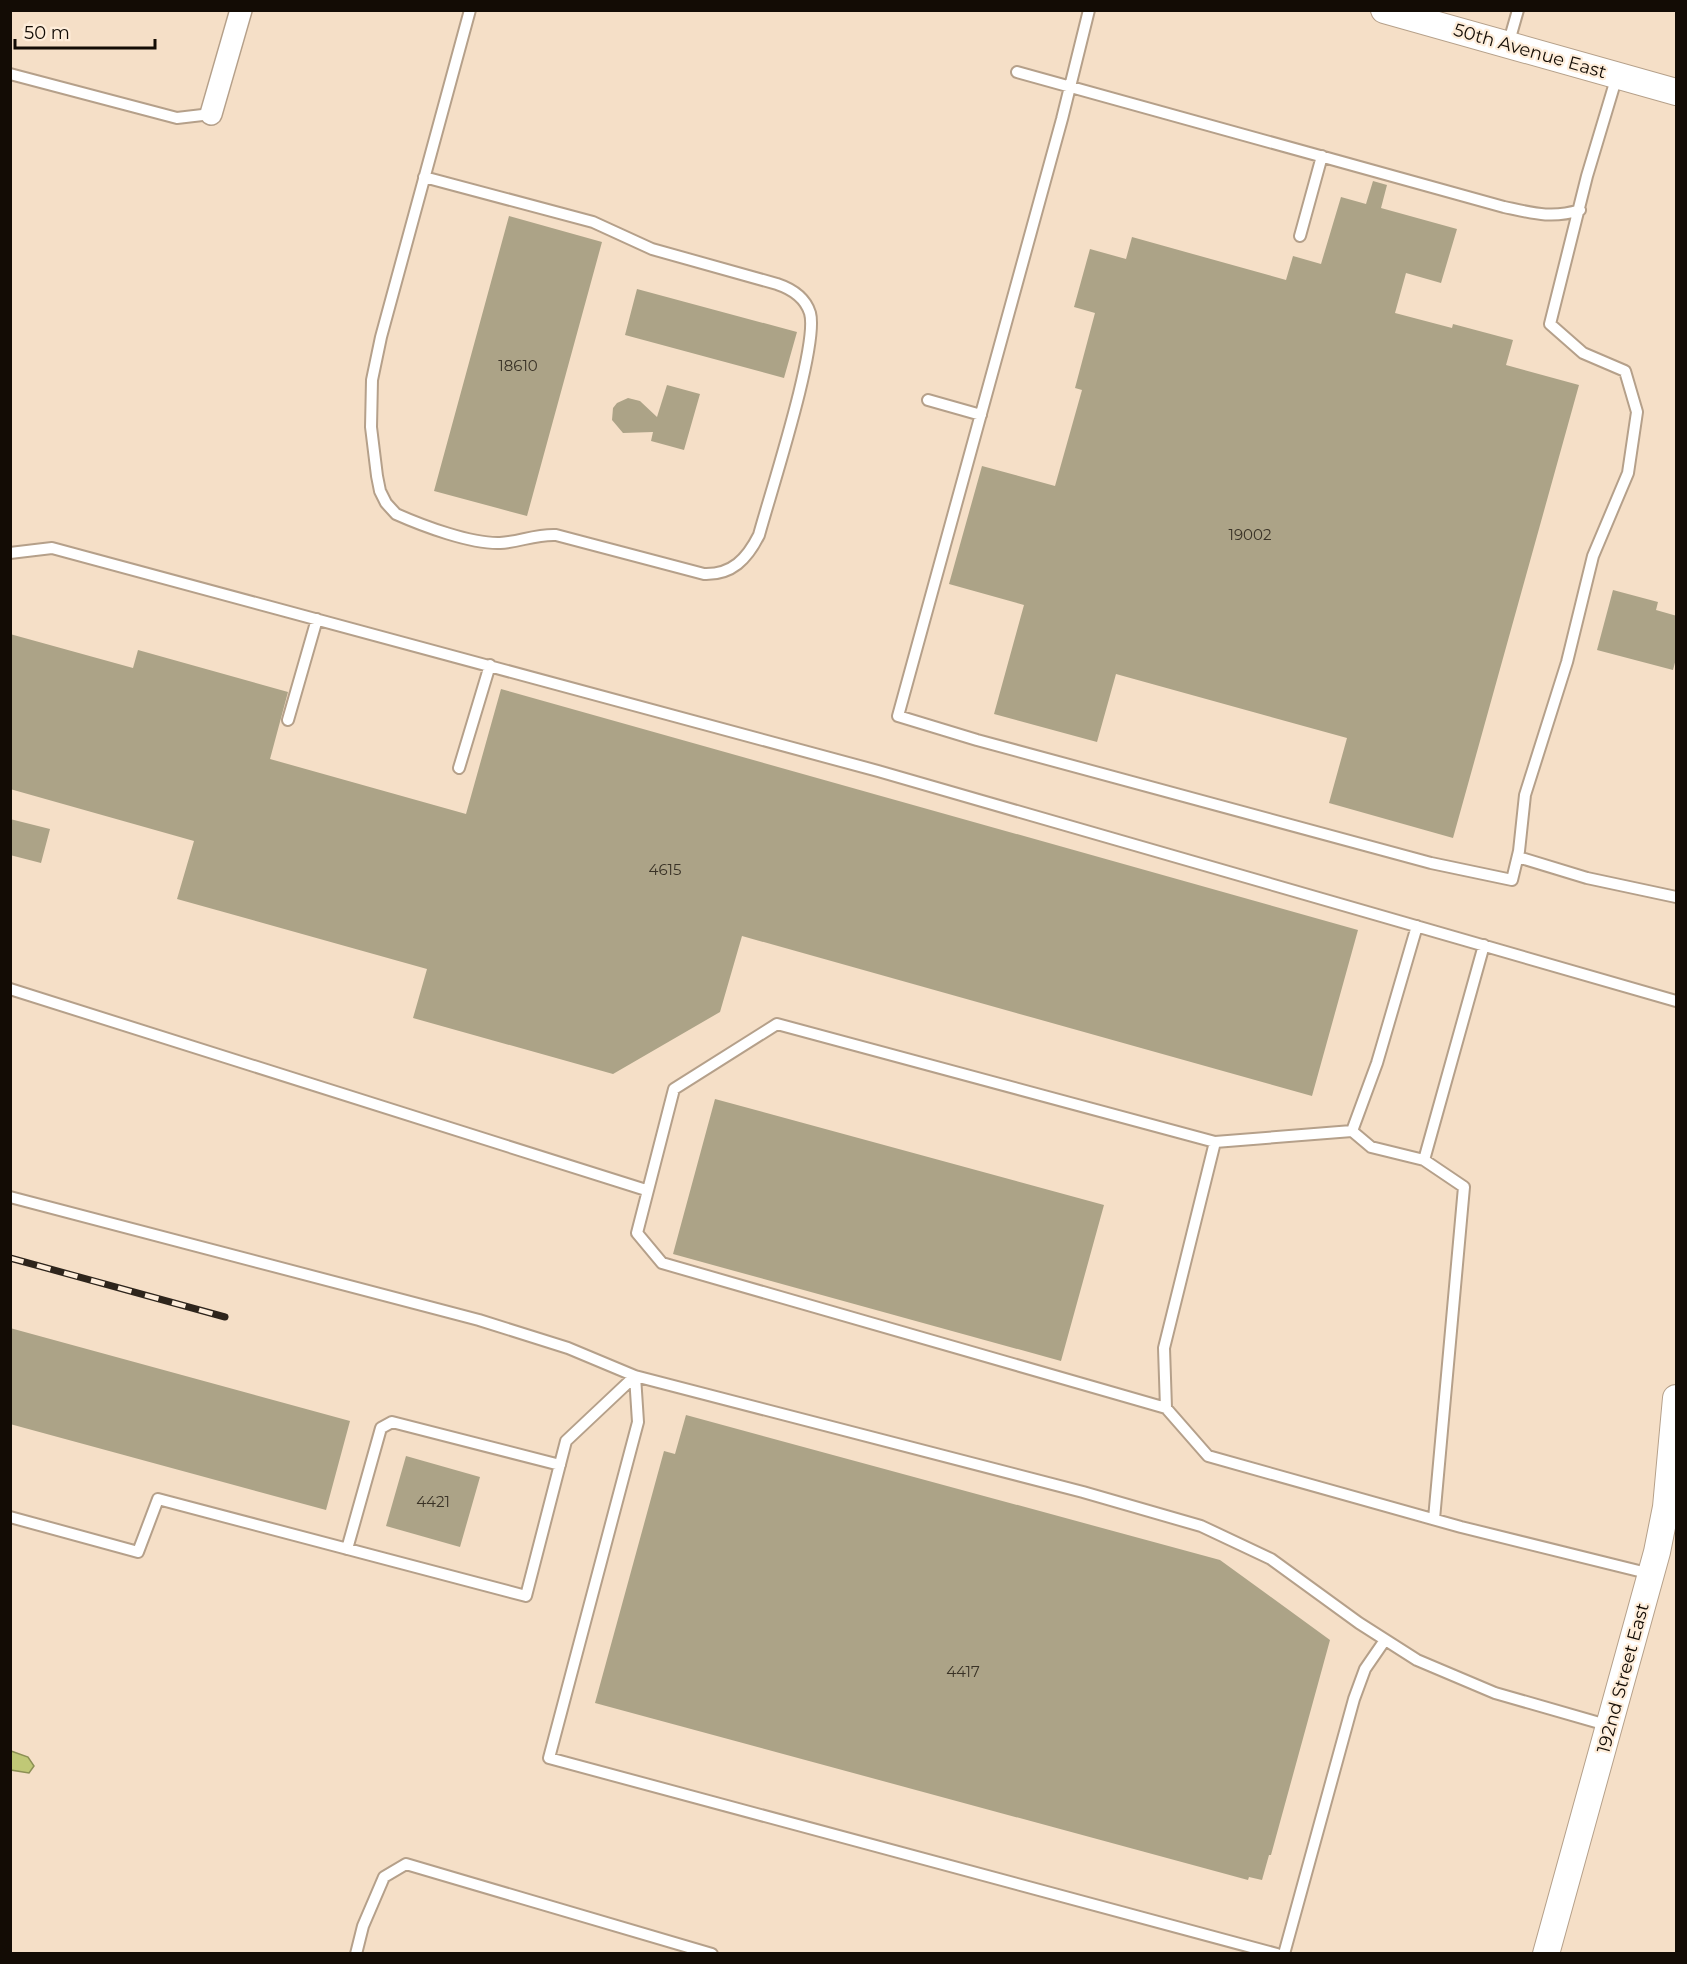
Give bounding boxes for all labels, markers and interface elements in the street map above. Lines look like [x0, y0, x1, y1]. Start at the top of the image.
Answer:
scale bar [15, 12, 154, 50]
street label: 50th Avenue East [1451, 19, 1609, 83]
text: 50 m [24, 22, 70, 44]
house number: 18610 [498, 356, 538, 375]
house number: 19002 [1229, 525, 1271, 544]
house number: 4615 [649, 860, 681, 879]
house number: 4421 [416, 1492, 450, 1511]
street label: 192nd Street East [1592, 1601, 1654, 1755]
house number: 4417 [946, 1662, 980, 1681]

